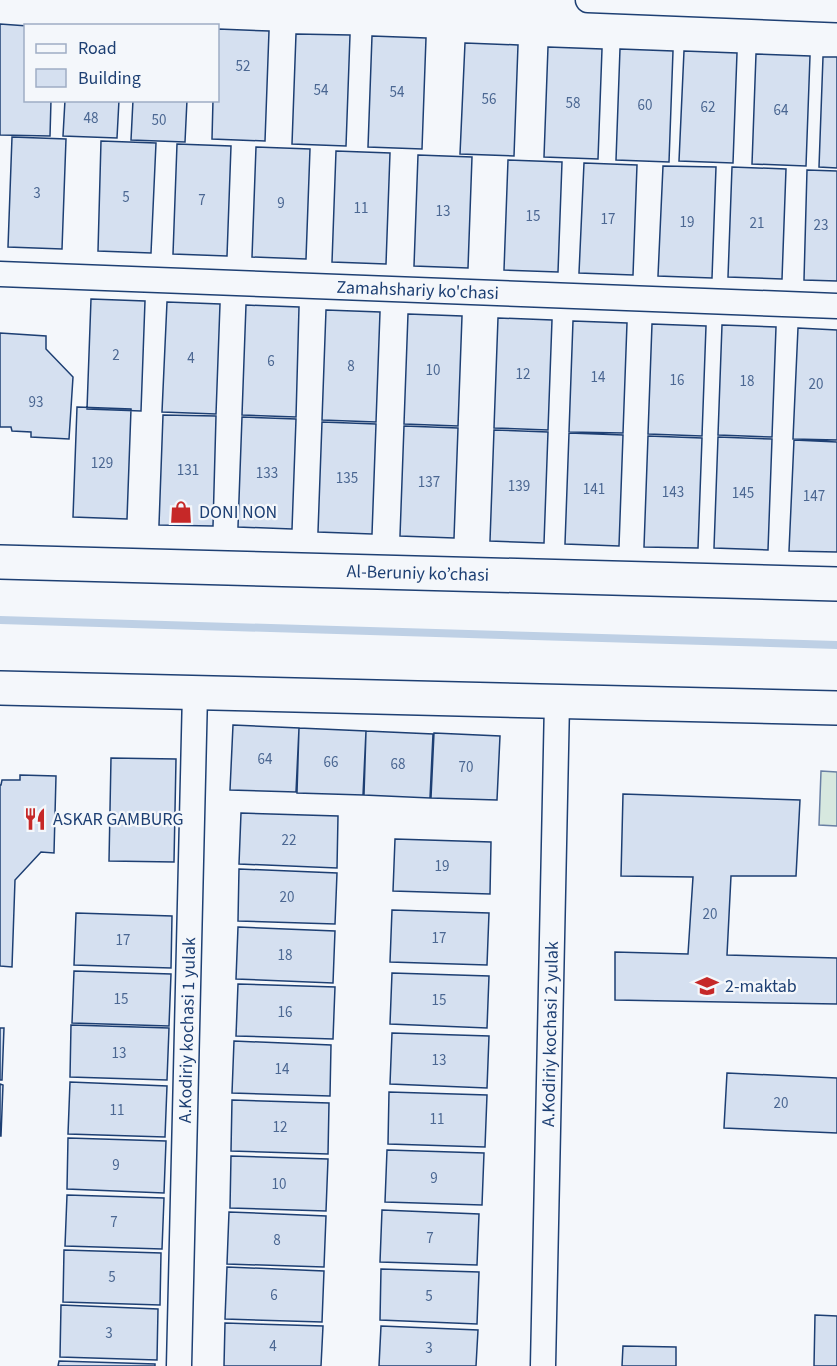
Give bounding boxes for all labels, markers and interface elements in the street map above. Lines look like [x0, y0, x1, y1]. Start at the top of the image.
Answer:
legend [24, 24, 219, 102]
text: Road [78, 36, 117, 61]
house number: 52 [236, 56, 250, 77]
text: Building [78, 66, 141, 91]
house number: 54 [314, 80, 329, 101]
house number: 54 [390, 82, 405, 103]
house number: 56 [482, 89, 496, 110]
house number: 58 [566, 93, 580, 114]
house number: 60 [638, 95, 652, 116]
house number: 62 [701, 97, 715, 118]
house number: 64 [774, 100, 789, 121]
house number: 48 [84, 108, 98, 129]
house number: 50 [152, 110, 166, 131]
house number: 3 [33, 183, 41, 204]
house number: 5 [122, 187, 130, 208]
house number: 7 [198, 190, 206, 211]
house number: 9 [277, 193, 285, 214]
house number: 11 [354, 198, 368, 219]
house number: 13 [436, 201, 450, 222]
house number: 15 [526, 206, 540, 227]
house number: 17 [601, 209, 615, 230]
house number: 19 [680, 212, 694, 233]
house number: 21 [750, 213, 764, 234]
house number: 23 [814, 215, 828, 236]
street label: Zamahshariy ko'chasi [336, 275, 499, 306]
house number: 2 [112, 345, 120, 366]
house number: 4 [187, 348, 195, 369]
house number: 6 [267, 351, 275, 372]
house number: 8 [347, 356, 355, 377]
house number: 10 [426, 360, 440, 381]
house number: 12 [516, 364, 530, 385]
house number: 14 [591, 367, 606, 388]
house number: 16 [670, 370, 684, 391]
house number: 18 [740, 371, 754, 392]
house number: 20 [809, 374, 823, 395]
house number: 93 [29, 392, 43, 413]
house number: 129 [91, 453, 113, 474]
house number: 131 [177, 460, 199, 481]
house number: 133 [256, 463, 278, 484]
house number: 135 [336, 468, 358, 489]
house number: 137 [418, 472, 440, 493]
house number: 139 [508, 476, 530, 497]
house number: 141 [583, 479, 605, 500]
house number: 143 [662, 482, 684, 503]
house number: 145 [732, 483, 754, 504]
house number: 147 [803, 486, 825, 507]
shop icon: DONI NON [168, 499, 194, 525]
place label: DONI NON [199, 500, 277, 525]
street label: Al-Beruniy ko’chasi [346, 559, 489, 588]
house number: 64 [258, 749, 273, 770]
house number: 66 [324, 752, 338, 773]
house number: 68 [391, 754, 405, 775]
house number: 70 [459, 757, 473, 778]
restaurant icon: ASKAR GAMBURG [22, 806, 48, 832]
place label: ASKAR GAMBURG [53, 807, 184, 832]
house number: 22 [282, 830, 296, 851]
house number: 19 [435, 856, 449, 877]
house number: 20 [280, 887, 294, 908]
house number: 20 [703, 904, 717, 925]
house number: 17 [432, 928, 446, 949]
house number: 17 [116, 930, 130, 951]
street label: A.Kodiriy kochasi 1 yulak [173, 937, 202, 1123]
street label: A.Kodiriy kochasi 2 yulak [536, 941, 565, 1127]
house number: 18 [278, 945, 292, 966]
school or university icon: 2-maktab [694, 973, 720, 999]
place label: 2-maktab [725, 974, 797, 999]
house number: 15 [114, 989, 128, 1010]
house number: 15 [432, 990, 446, 1011]
house number: 16 [278, 1002, 292, 1023]
house number: 13 [112, 1043, 126, 1064]
house number: 13 [432, 1050, 446, 1071]
house number: 14 [275, 1059, 290, 1080]
house number: 20 [774, 1093, 788, 1114]
house number: 11 [110, 1100, 124, 1121]
house number: 11 [430, 1109, 444, 1130]
house number: 12 [273, 1117, 287, 1138]
house number: 9 [112, 1155, 120, 1176]
house number: 9 [430, 1168, 438, 1189]
house number: 10 [272, 1174, 286, 1195]
house number: 7 [110, 1212, 118, 1233]
house number: 7 [426, 1228, 434, 1249]
house number: 8 [273, 1230, 281, 1251]
house number: 5 [108, 1267, 116, 1288]
house number: 6 [270, 1285, 278, 1306]
house number: 5 [425, 1286, 433, 1307]
house number: 3 [105, 1323, 113, 1344]
house number: 4 [269, 1336, 277, 1357]
house number: 3 [425, 1338, 433, 1359]

